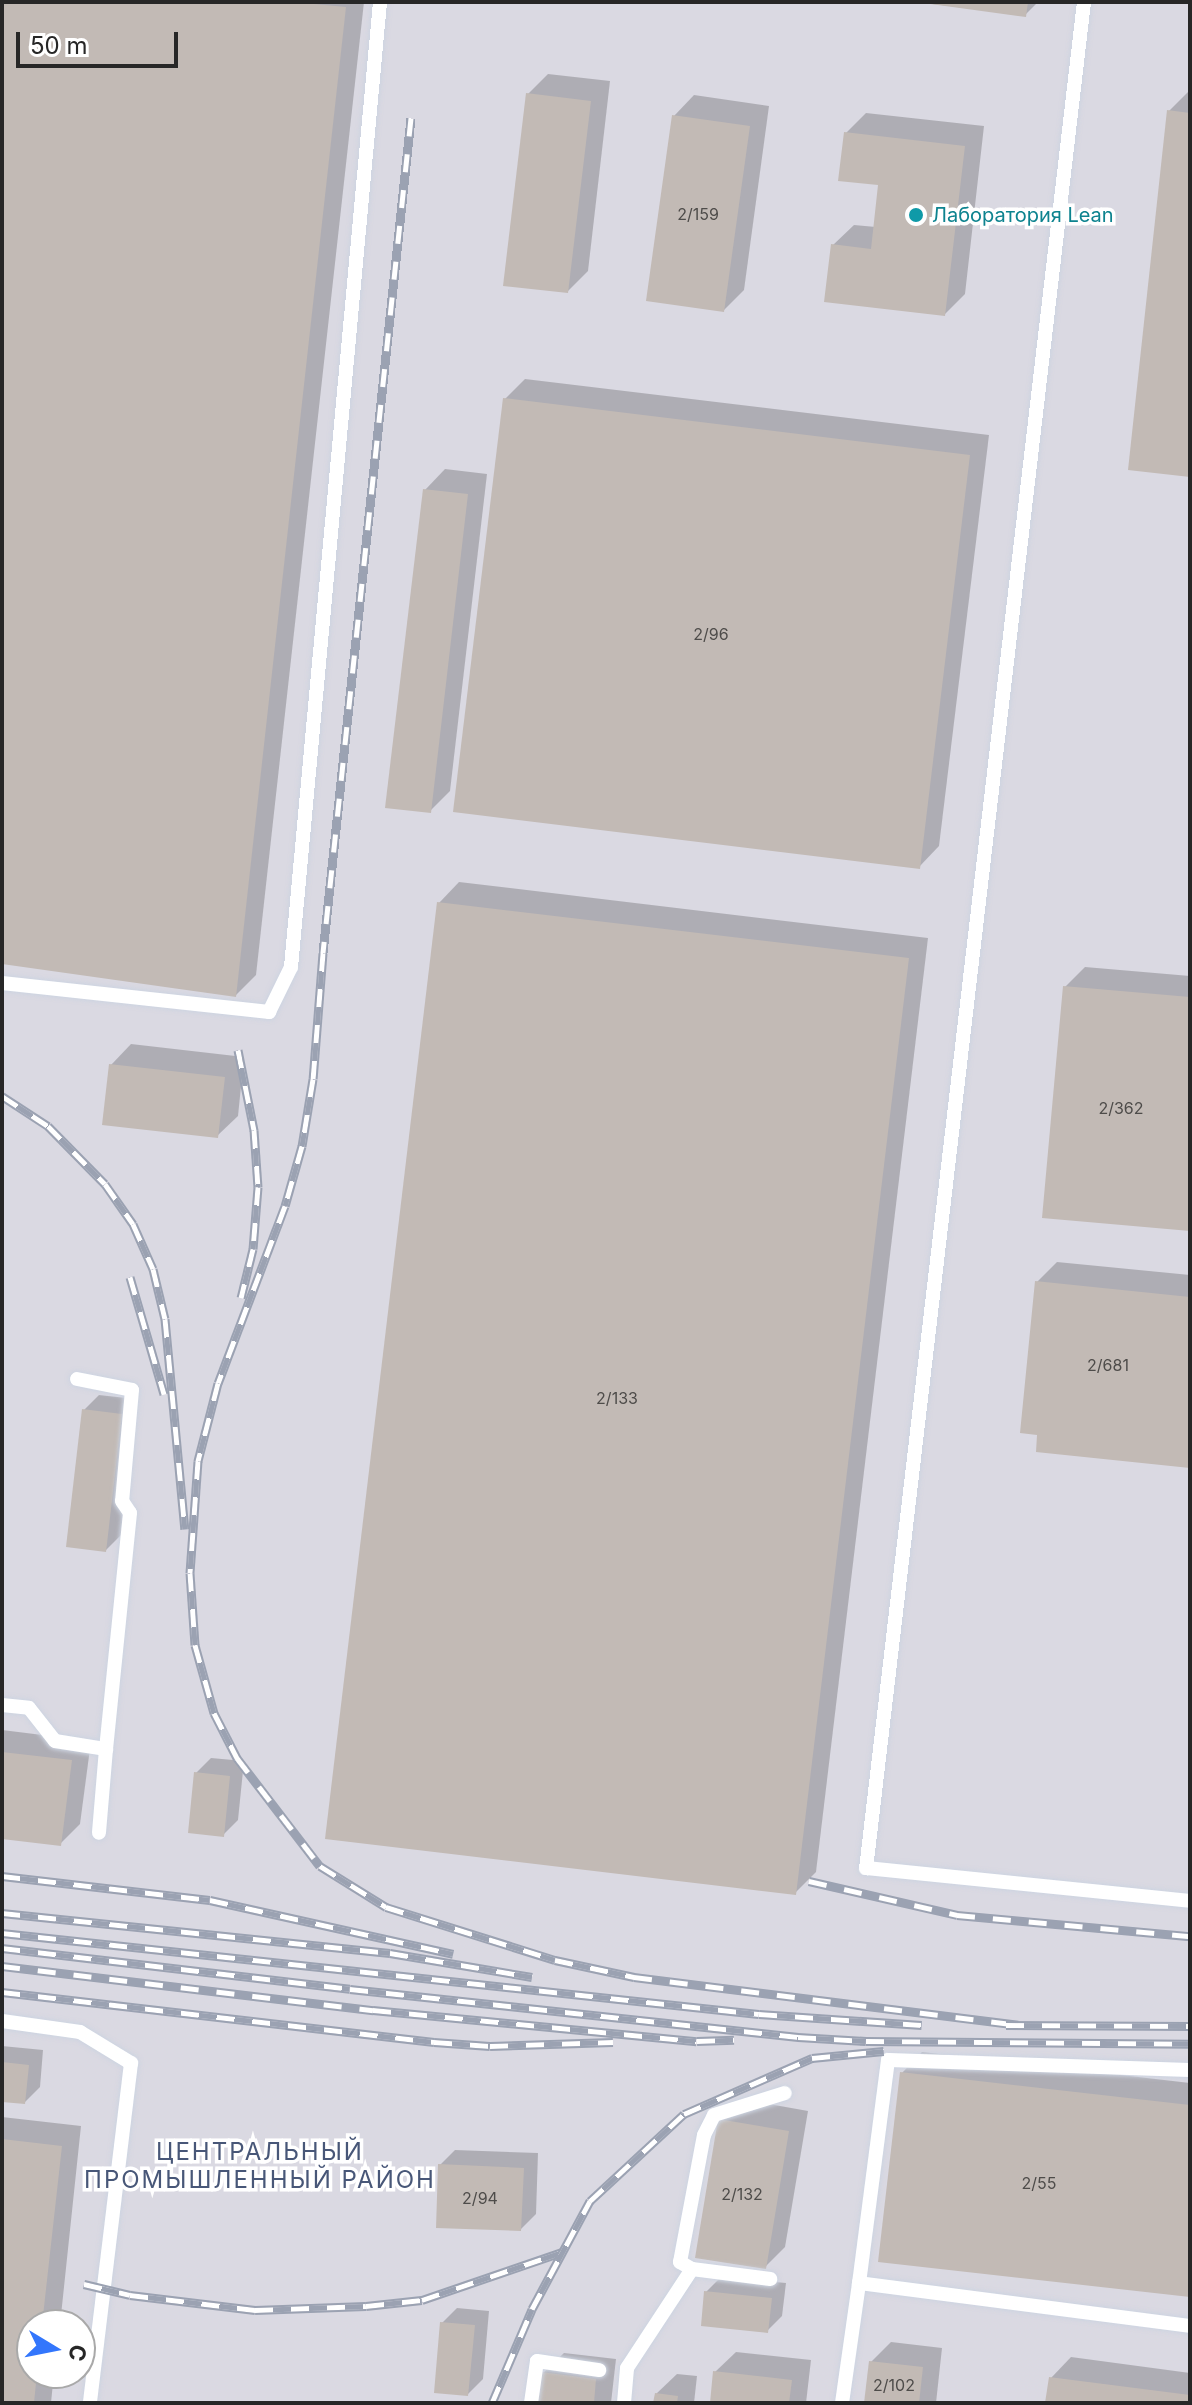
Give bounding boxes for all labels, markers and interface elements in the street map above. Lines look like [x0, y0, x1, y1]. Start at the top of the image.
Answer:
scale bar [20, 16, 182, 66]
text: 50 m [30, 31, 88, 60]
place label: Лаборатория Lean [932, 203, 1114, 227]
house number: 2/159 [677, 204, 719, 224]
marker: Лаборатория Lean [907, 206, 925, 224]
house number: 2/96 [693, 624, 729, 644]
house number: 2/362 [1098, 1098, 1144, 1118]
house number: 2/681 [1087, 1355, 1129, 1375]
house number: 2/133 [596, 1388, 638, 1408]
district label: ЦЕНТРАЛЬНЫЙ ПРОМЫШЛЕННЫЙ РАЙОН [84, 2138, 436, 2194]
house number: 2/55 [1022, 2173, 1056, 2193]
house number: 2/132 [721, 2184, 763, 2204]
house number: 2/94 [462, 2188, 498, 2208]
north arrow [16, 2309, 96, 2389]
text: С [63, 2343, 92, 2363]
house number: 2/102 [873, 2375, 915, 2395]

